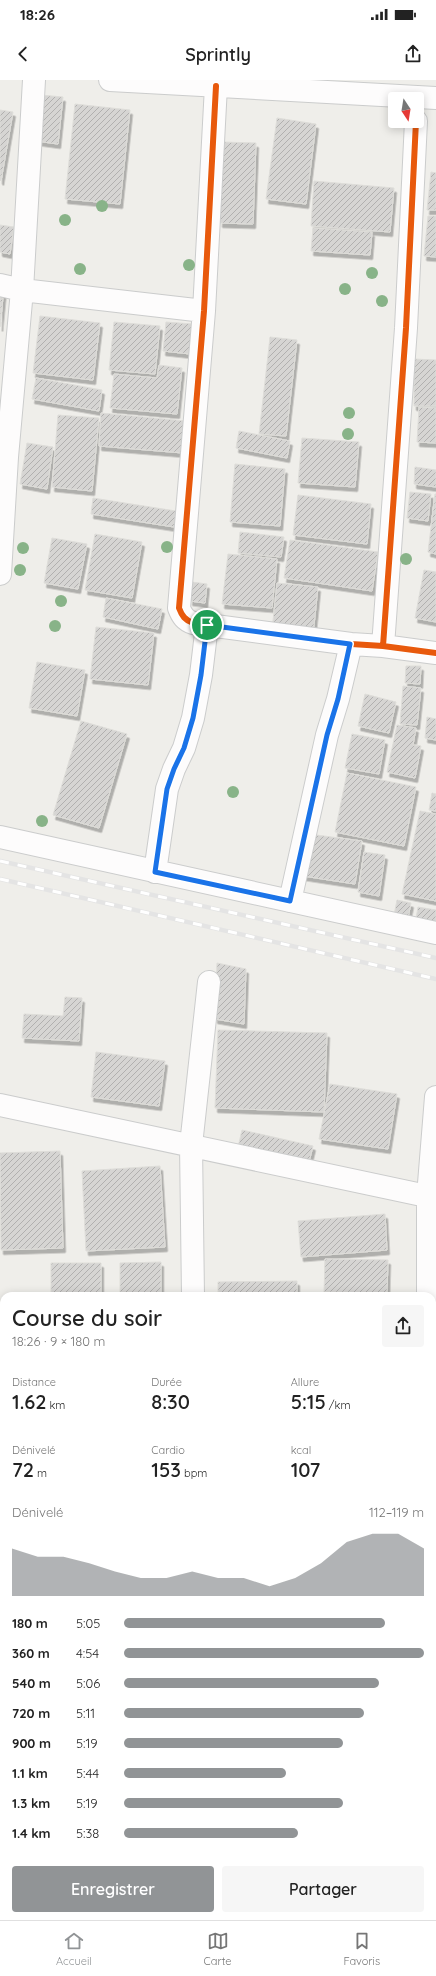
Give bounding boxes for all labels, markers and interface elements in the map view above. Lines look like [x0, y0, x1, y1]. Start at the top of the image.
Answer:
text: 18:26 [20, 5, 55, 24]
icon: back [12, 43, 34, 65]
text: Sprintly [185, 43, 251, 66]
icon: share [402, 43, 424, 65]
north arrow [388, 92, 424, 128]
map controls [388, 92, 424, 128]
pin [190, 608, 224, 642]
icon: arrive [196, 614, 218, 636]
text: Course du soir [12, 1304, 162, 1332]
button: share [382, 1305, 424, 1347]
text: 18:26 · 9 × 180 m [12, 1333, 105, 1349]
text: Distance [12, 1375, 56, 1389]
text: Durée [151, 1375, 182, 1389]
text: Allure [291, 1375, 319, 1389]
text: 1.62 [12, 1389, 46, 1414]
text: 8:30 [151, 1389, 190, 1414]
text: 5:15 [291, 1389, 326, 1414]
text: km [46, 1398, 65, 1412]
text: /km [326, 1398, 351, 1412]
text: Dénivelé [12, 1443, 56, 1457]
text: Cardio [151, 1443, 185, 1457]
text: kcal [291, 1443, 311, 1457]
text: 72 [12, 1457, 34, 1482]
text: 153 [151, 1457, 181, 1482]
text: 107 [291, 1457, 320, 1482]
text: m [34, 1466, 47, 1480]
text: bpm [181, 1466, 207, 1480]
text: Dénivelé [12, 1504, 63, 1520]
text: 112–119 m [369, 1504, 424, 1520]
text: 180 m [12, 1615, 48, 1631]
text: 5:05 [76, 1615, 100, 1631]
text: 360 m [12, 1645, 50, 1661]
text: 4:54 [76, 1645, 99, 1661]
text: 540 m [12, 1675, 51, 1691]
text: 5:06 [76, 1675, 100, 1691]
text: 720 m [12, 1705, 50, 1721]
text: 5:11 [76, 1705, 95, 1721]
text: 900 m [12, 1735, 51, 1751]
text: 5:19 [76, 1735, 98, 1751]
text: 1.1 km [12, 1765, 48, 1781]
text: 5:44 [76, 1765, 99, 1781]
text: 1.3 km [12, 1795, 50, 1811]
text: 5:19 [76, 1795, 98, 1811]
text: 1.4 km [12, 1825, 51, 1841]
text: 5:38 [76, 1825, 99, 1841]
button: Enregistrer [12, 1866, 214, 1912]
button: Partager [222, 1866, 424, 1912]
tab: Accueil [56, 1930, 92, 1968]
tab: Carte [204, 1930, 232, 1968]
tab: Favoris [343, 1930, 380, 1968]

